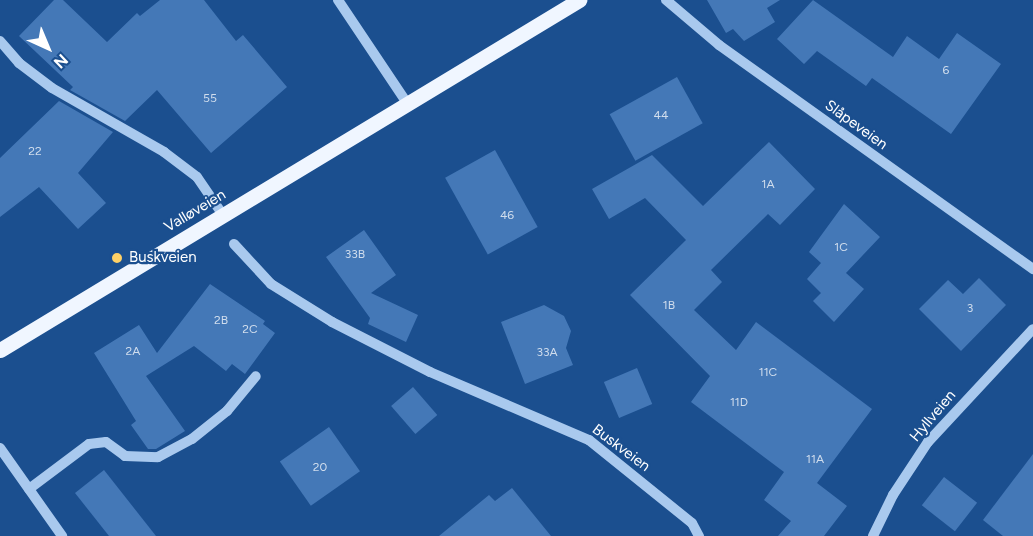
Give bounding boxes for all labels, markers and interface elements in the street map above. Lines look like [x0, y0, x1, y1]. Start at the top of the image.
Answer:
north arrow [18, 18, 78, 78]
text: N [50, 50, 72, 72]
house number: 6 [943, 64, 949, 78]
house number: 55 [203, 92, 217, 106]
street label: Slåpeveien [821, 96, 891, 154]
house number: 44 [654, 109, 668, 123]
house number: 22 [28, 145, 42, 159]
house number: 1A [761, 178, 775, 192]
street label: Valløveien [161, 186, 229, 236]
house number: 46 [500, 209, 514, 223]
house number: 1C [834, 241, 848, 255]
house number: 33B [345, 248, 365, 262]
place label: Buskveien [129, 249, 197, 267]
marker: Buskveien [110, 251, 124, 265]
house number: 1B [663, 299, 675, 313]
house number: 3 [967, 302, 973, 316]
house number: 2B [214, 314, 228, 328]
house number: 2C [242, 323, 258, 337]
house number: 2A [126, 345, 140, 359]
house number: 33A [536, 346, 558, 360]
house number: 11C [759, 366, 777, 380]
street label: Hyllveien [906, 387, 960, 445]
house number: 11D [730, 396, 748, 410]
street label: Buskveien [589, 420, 653, 476]
house number: 11A [806, 453, 824, 467]
house number: 20 [313, 461, 327, 475]

